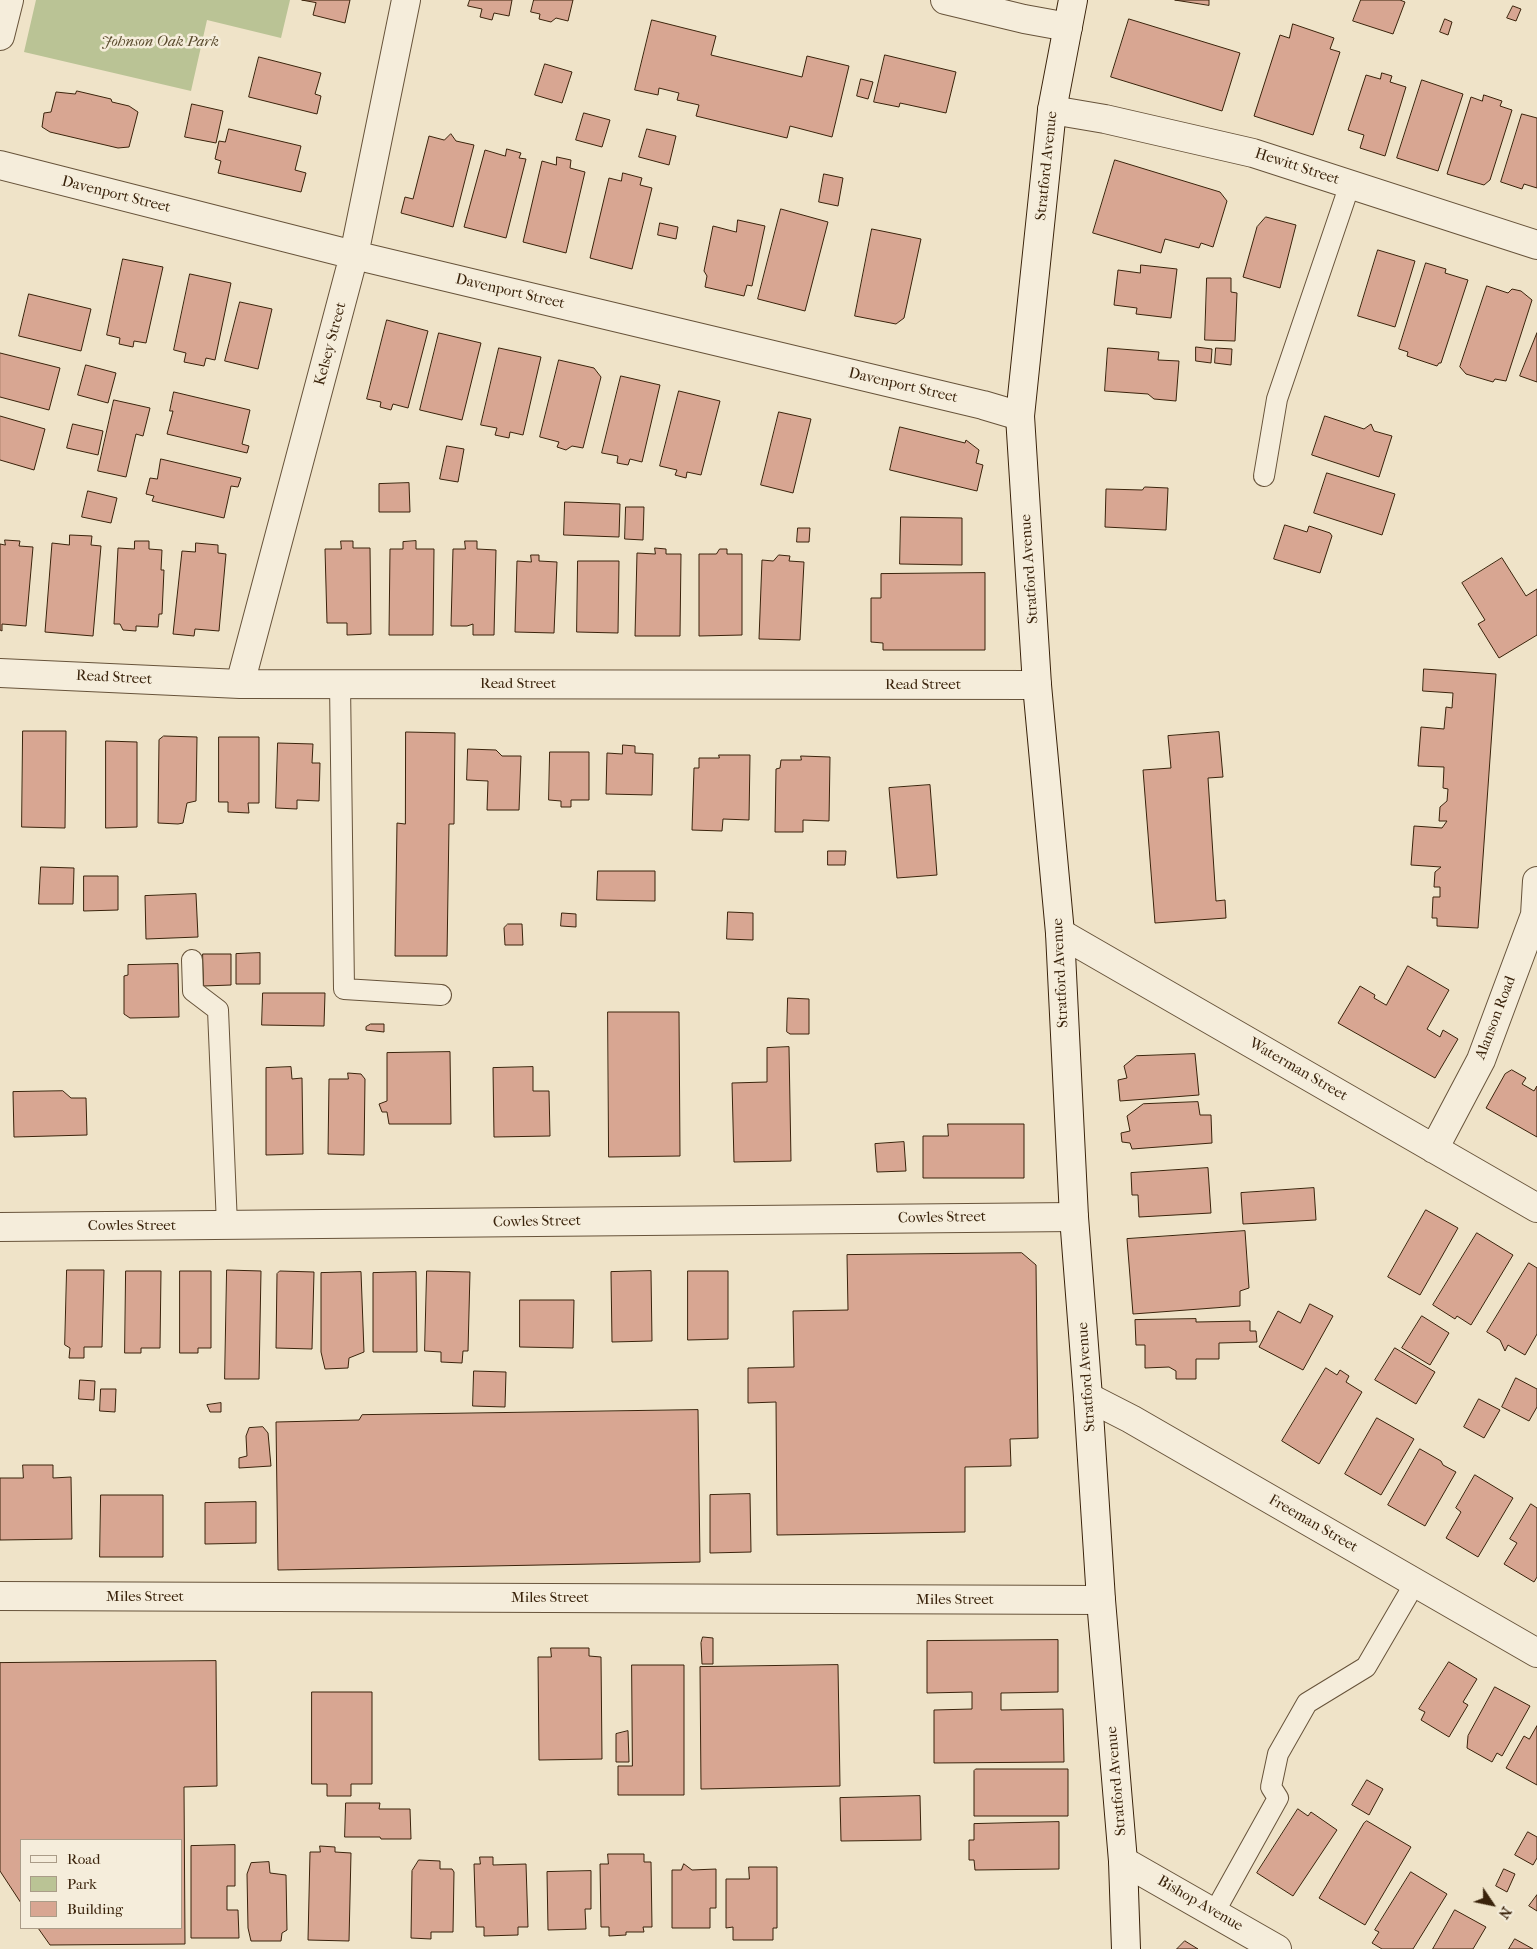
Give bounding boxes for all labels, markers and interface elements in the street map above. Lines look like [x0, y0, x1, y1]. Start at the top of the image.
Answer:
park label: Johnson Oak Park [101, 33, 219, 51]
street label: Stratford Avenue [1032, 110, 1062, 222]
street label: Hewitt Street [1252, 145, 1342, 189]
street label: Davenport Street [60, 173, 172, 217]
street label: Davenport Street [454, 271, 566, 313]
street label: Kelsey Street [311, 300, 351, 388]
street label: Davenport Street [847, 365, 959, 407]
street label: Stratford Avenue [1017, 514, 1043, 624]
street label: Read Street [76, 667, 152, 689]
street label: Read Street [480, 675, 556, 693]
street label: Read Street [885, 676, 961, 694]
street label: Stratford Avenue [1049, 918, 1073, 1028]
street label: Alanson Road [1472, 974, 1520, 1062]
street label: Waterman Street [1246, 1035, 1350, 1105]
street label: Cowles Street [898, 1208, 986, 1228]
street label: Cowles Street [493, 1212, 581, 1232]
street label: Cowles Street [88, 1217, 176, 1235]
street label: Stratford Avenue [1074, 1322, 1100, 1432]
street label: Freeman Street [1265, 1491, 1361, 1557]
street label: Miles Street [106, 1588, 184, 1606]
street label: Miles Street [511, 1589, 589, 1607]
street label: Miles Street [916, 1591, 994, 1609]
street label: Stratford Avenue [1103, 1725, 1131, 1837]
legend [20, 1839, 182, 1929]
text: Road [67, 1850, 100, 1868]
street label: Bishop Avenue [1154, 1872, 1246, 1936]
text: Park [67, 1875, 97, 1893]
north arrow [1467, 1879, 1517, 1929]
text: Building [67, 1900, 123, 1918]
text: N [1495, 1904, 1515, 1922]

